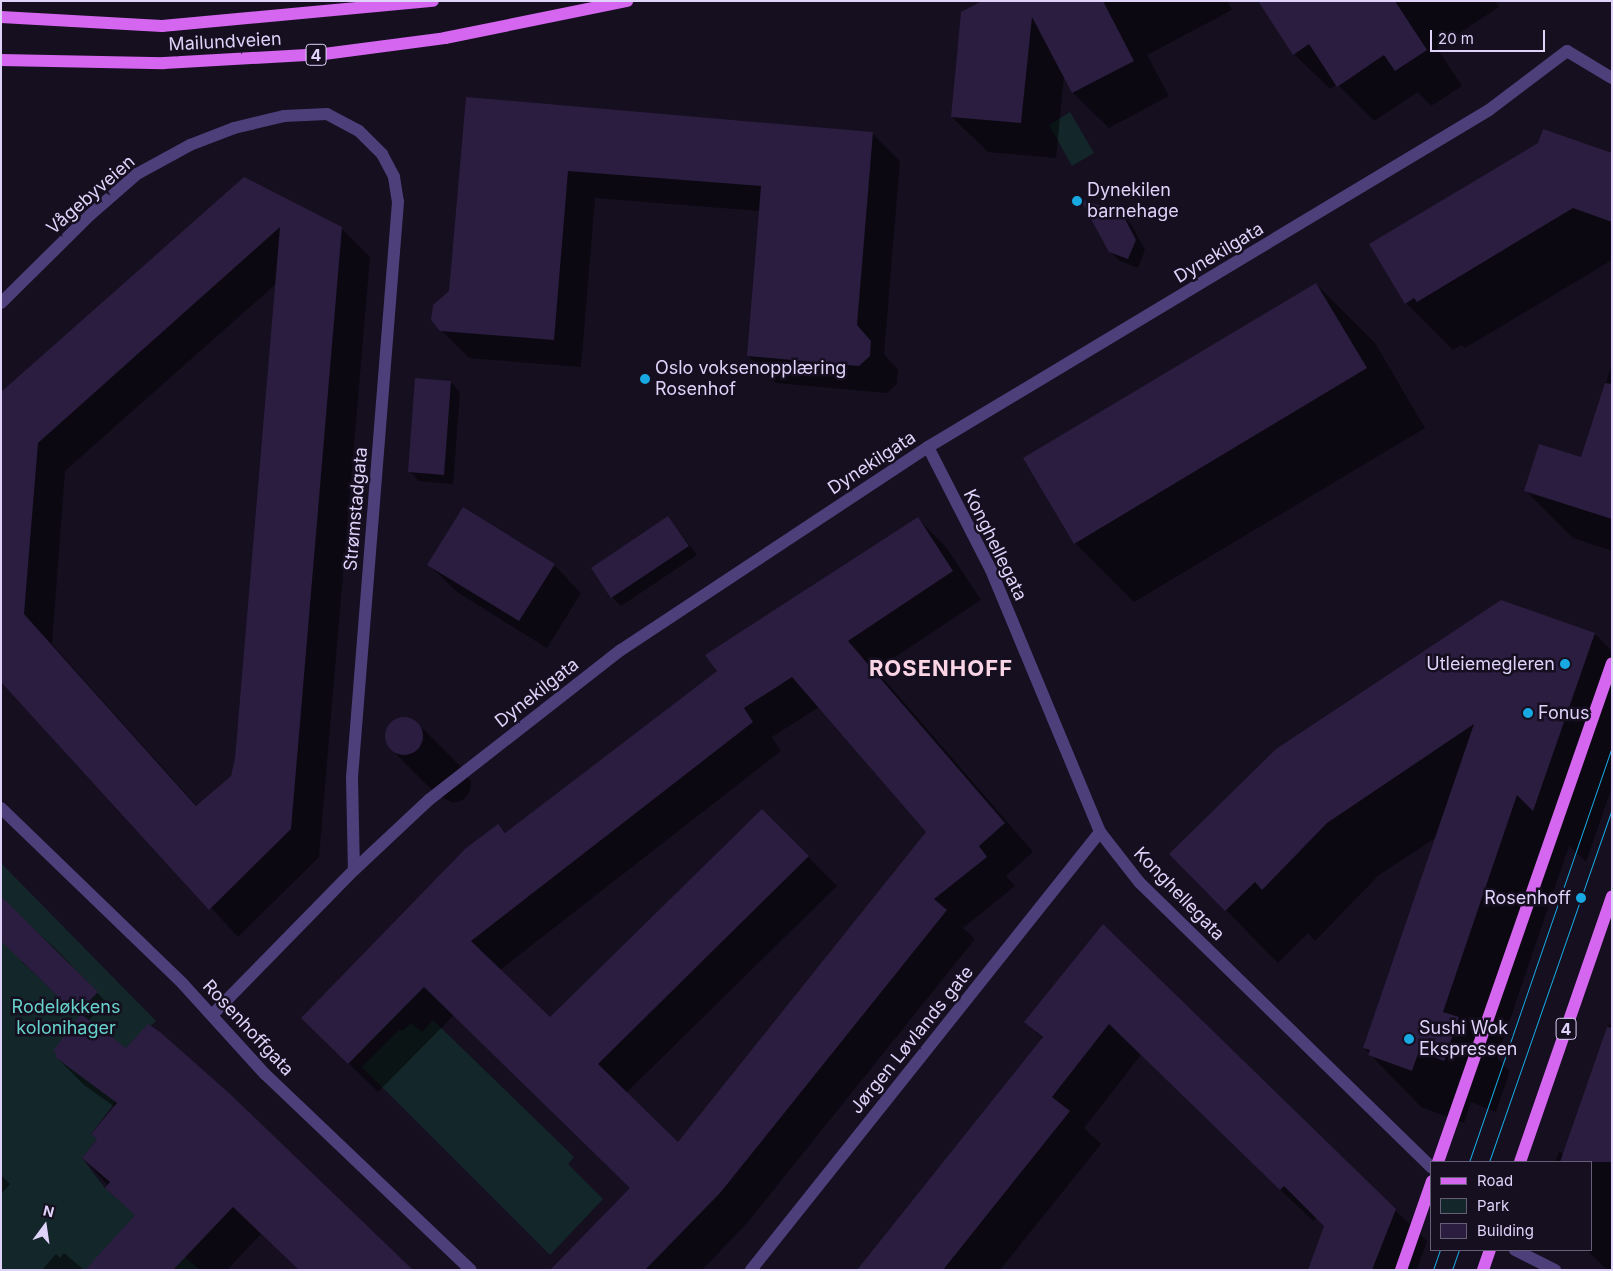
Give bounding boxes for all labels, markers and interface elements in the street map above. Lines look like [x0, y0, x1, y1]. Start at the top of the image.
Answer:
scale bar [1433, 20, 1548, 52]
street label: Mailundveien [168, 28, 282, 56]
text: 20 m [1438, 29, 1474, 48]
road number: 4 [305, 42, 327, 68]
street label: Vågebyveien [43, 151, 139, 239]
place label: Dynekilen barnehage [1087, 180, 1179, 222]
marker: Dynekilen barnehage [1071, 195, 1083, 207]
street label: Dynekilgata [1171, 218, 1267, 288]
place label: Oslo voksenopplæring Rosenhof [655, 358, 846, 400]
marker: Oslo voksenopplæring Rosenhof [639, 373, 651, 385]
street label: Dynekilgata [824, 427, 920, 499]
street label: Strømstadgata [340, 446, 372, 572]
street label: Konghellegata [959, 486, 1031, 604]
place label: Utleiemegleren [1426, 653, 1555, 675]
street label: Dynekilgata [491, 654, 583, 732]
district label: ROSENHOFF [868, 656, 1014, 682]
marker: Utleiemegleren [1559, 658, 1571, 670]
place label: Fonus [1538, 702, 1589, 724]
marker: Fonus [1522, 707, 1534, 719]
street label: Konghellegata [1129, 843, 1229, 945]
place label: Rosenhoff [1484, 887, 1571, 909]
marker: Rosenhoff [1575, 892, 1587, 904]
street label: Jørgen Løvlands gate [846, 962, 978, 1118]
street label: Rosenhoffgata [198, 975, 298, 1081]
park label: Rodeløkkens kolonihager [12, 997, 120, 1040]
road number: 4 [1555, 1016, 1577, 1042]
place label: Sushi Wok Ekspressen [1419, 1018, 1517, 1060]
marker: Sushi Wok Ekspressen [1403, 1033, 1415, 1045]
legend [1430, 1161, 1593, 1251]
text: Road [1477, 1171, 1513, 1190]
text: Park [1477, 1196, 1509, 1215]
north arrow [20, 1201, 70, 1251]
text: N [42, 1201, 56, 1220]
text: Building [1477, 1221, 1534, 1240]

